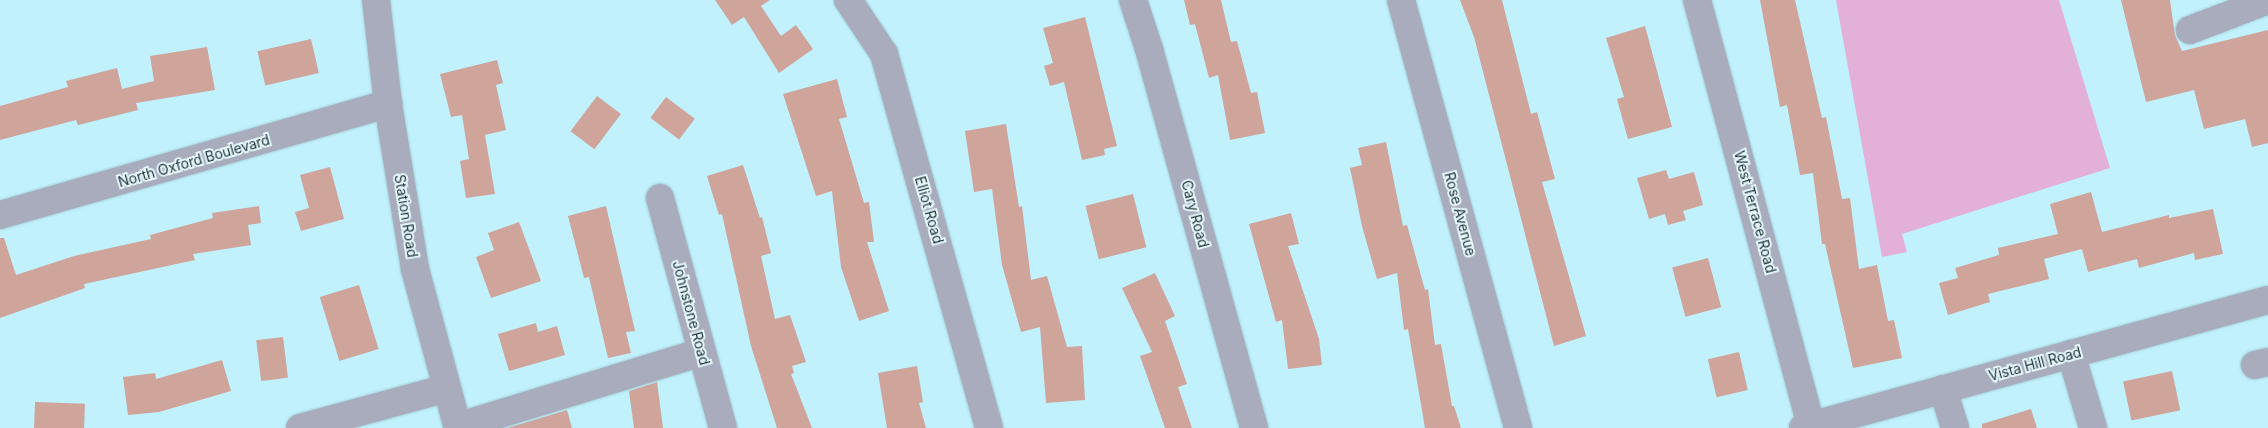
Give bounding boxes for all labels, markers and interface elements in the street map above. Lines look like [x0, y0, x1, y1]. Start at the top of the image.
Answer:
street label: North Oxford Boulevard [116, 131, 272, 191]
street label: West Terrace Road [1731, 149, 1779, 275]
street label: Rose Avenue [1441, 170, 1479, 258]
street label: Station Road [391, 173, 421, 259]
street label: Elliot Road [911, 174, 947, 246]
street label: Cary Road [1178, 178, 1212, 250]
street label: Johnstone Road [669, 259, 713, 367]
street label: Vista Hill Road [1987, 344, 2083, 384]

